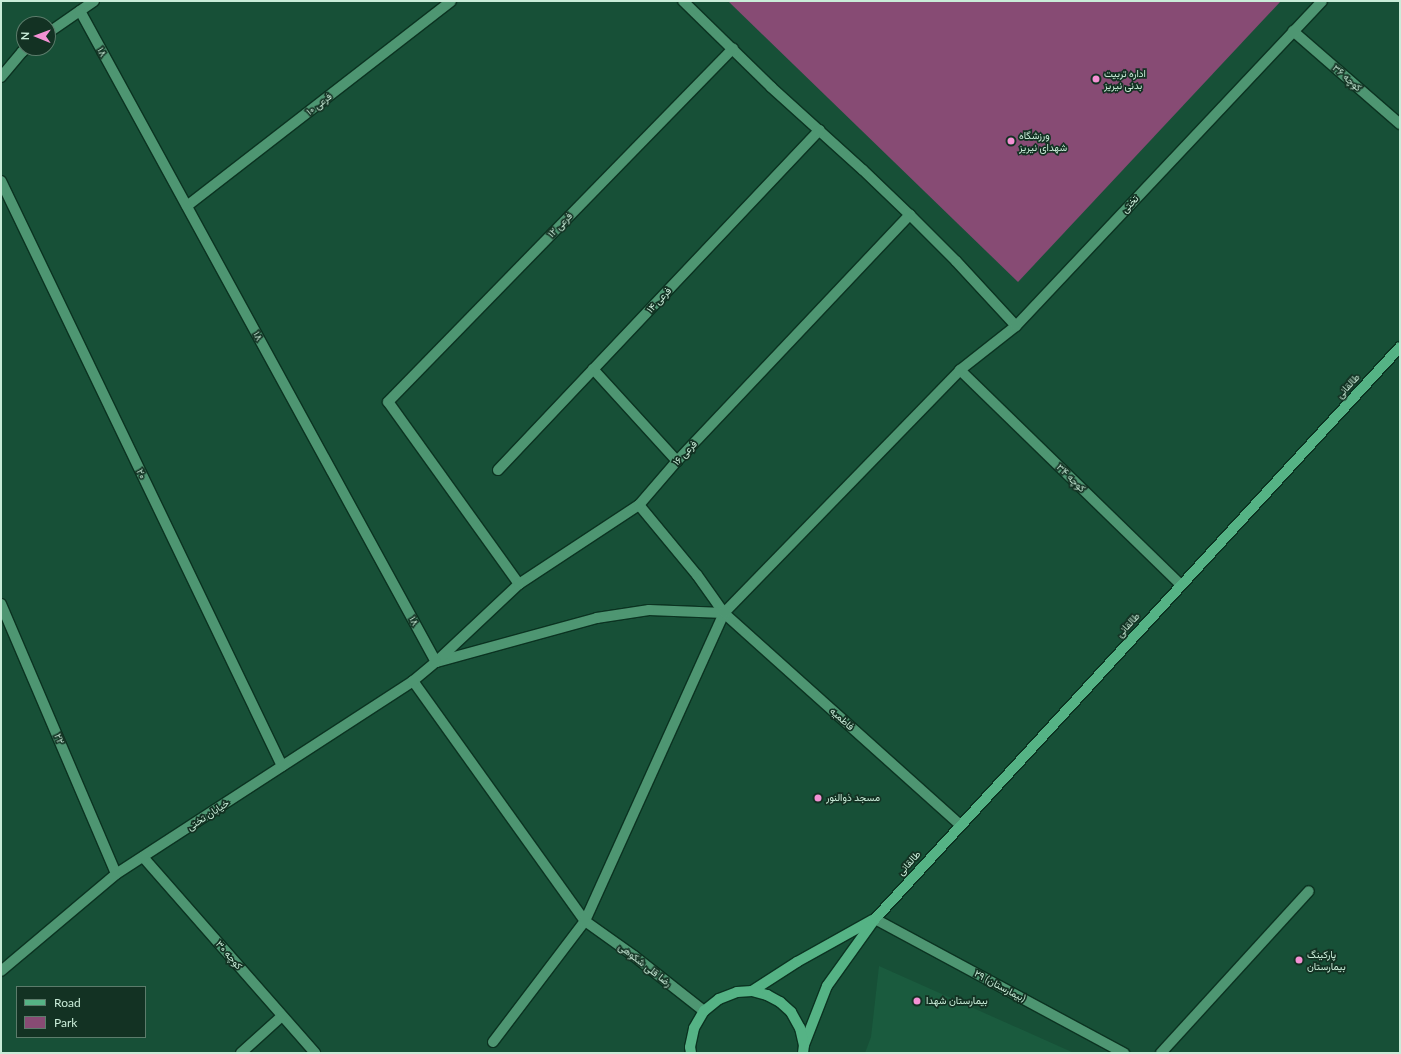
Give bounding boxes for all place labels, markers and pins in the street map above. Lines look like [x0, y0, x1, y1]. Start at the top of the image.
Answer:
place label: اداره تربیت بدنی نیریز [1104, 67, 1146, 90]
marker: اداره تربیت بدنی نیریز [1091, 74, 1101, 84]
place label: ورزشگاه شهدای نیریز [1019, 129, 1067, 152]
marker: ورزشگاه شهدای نیریز [1006, 136, 1016, 146]
place label: مسجد ذوالنور [826, 792, 880, 804]
marker: مسجد ذوالنور [813, 793, 823, 803]
place label: پارکینگ بیمارستان [1307, 948, 1346, 972]
marker: پارکینگ بیمارستان [1294, 955, 1304, 965]
marker: بیمارستان شهدا [911, 995, 923, 1007]
place label: بیمارستان شهدا [926, 995, 988, 1007]

